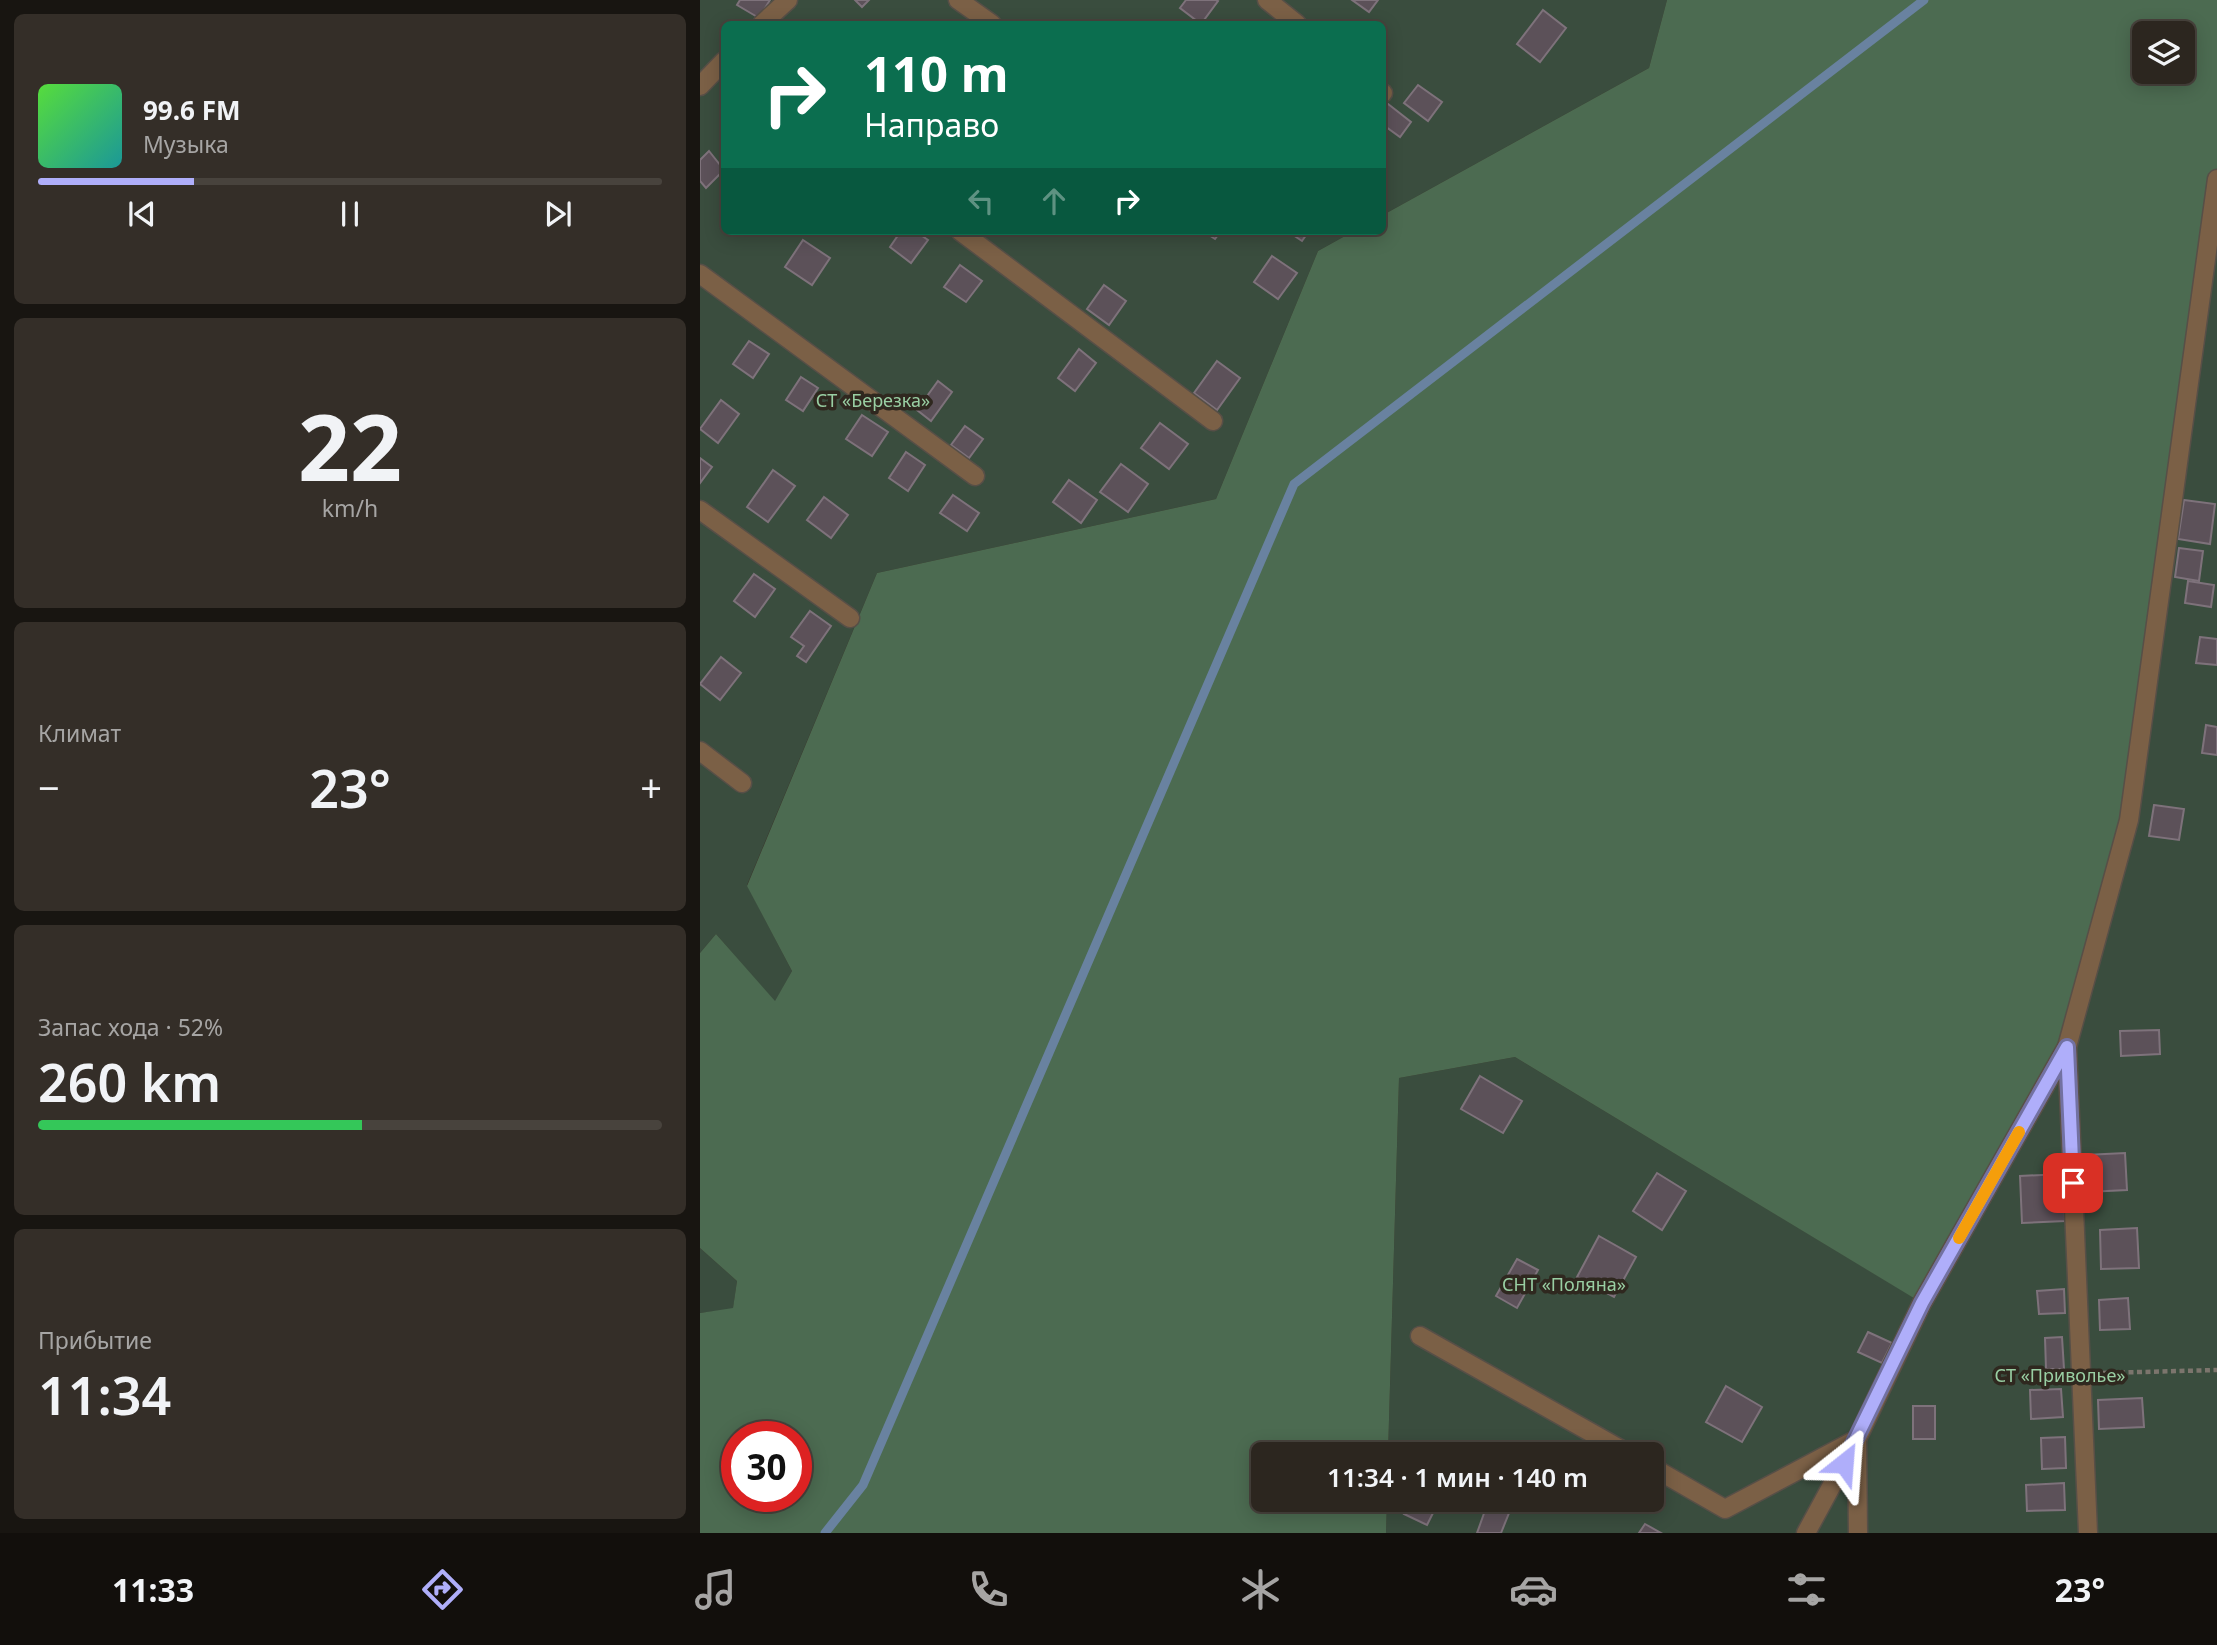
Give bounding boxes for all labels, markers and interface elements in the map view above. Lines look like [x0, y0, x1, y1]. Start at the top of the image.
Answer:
map controls [2132, 21, 2195, 84]
button: layers [2132, 21, 2195, 84]
text: 110 m [864, 40, 1009, 106]
icon: right [749, 49, 840, 140]
text: 99.6 FM [143, 92, 240, 128]
text: Направо [864, 103, 999, 146]
text: Музыка [143, 128, 229, 160]
icon: left [962, 182, 1000, 220]
icon: ahead [1035, 182, 1073, 220]
icon: right [1108, 182, 1146, 220]
icon: previous [123, 195, 161, 233]
icon: pause [331, 195, 369, 233]
icon: next [539, 195, 577, 233]
text: 22 [298, 384, 402, 508]
park label: СТ «Березка» [816, 388, 930, 412]
text: km/h [322, 492, 378, 524]
text: Климат [38, 717, 121, 749]
text: 23° [309, 752, 391, 823]
text: − [38, 761, 60, 813]
text: + [640, 761, 662, 813]
text: Запас хода · 52% [38, 1011, 223, 1043]
text: 260 km [38, 1046, 221, 1117]
pin [2043, 1153, 2103, 1213]
icon: arrive [2054, 1164, 2092, 1202]
park label: СНТ «Поляна» [1502, 1272, 1626, 1296]
text: Прибытие [38, 1324, 152, 1356]
text: 11:34 [38, 1359, 171, 1430]
park label: СТ «Приволье» [1995, 1363, 2126, 1387]
speed limit sign: 30 [721, 1421, 812, 1512]
position arrow [1807, 1426, 1881, 1500]
text: 11:34 · 1 мин · 140 m [1327, 1459, 1588, 1495]
icon: directions [418, 1565, 467, 1614]
icon: music [691, 1565, 740, 1614]
icon: phone [964, 1565, 1013, 1614]
icon: climate [1236, 1565, 1285, 1614]
icon: car [1509, 1565, 1558, 1614]
icon: filters [1782, 1565, 1831, 1614]
text: 11:33 [112, 1568, 194, 1611]
text: 23° [2055, 1568, 2105, 1611]

